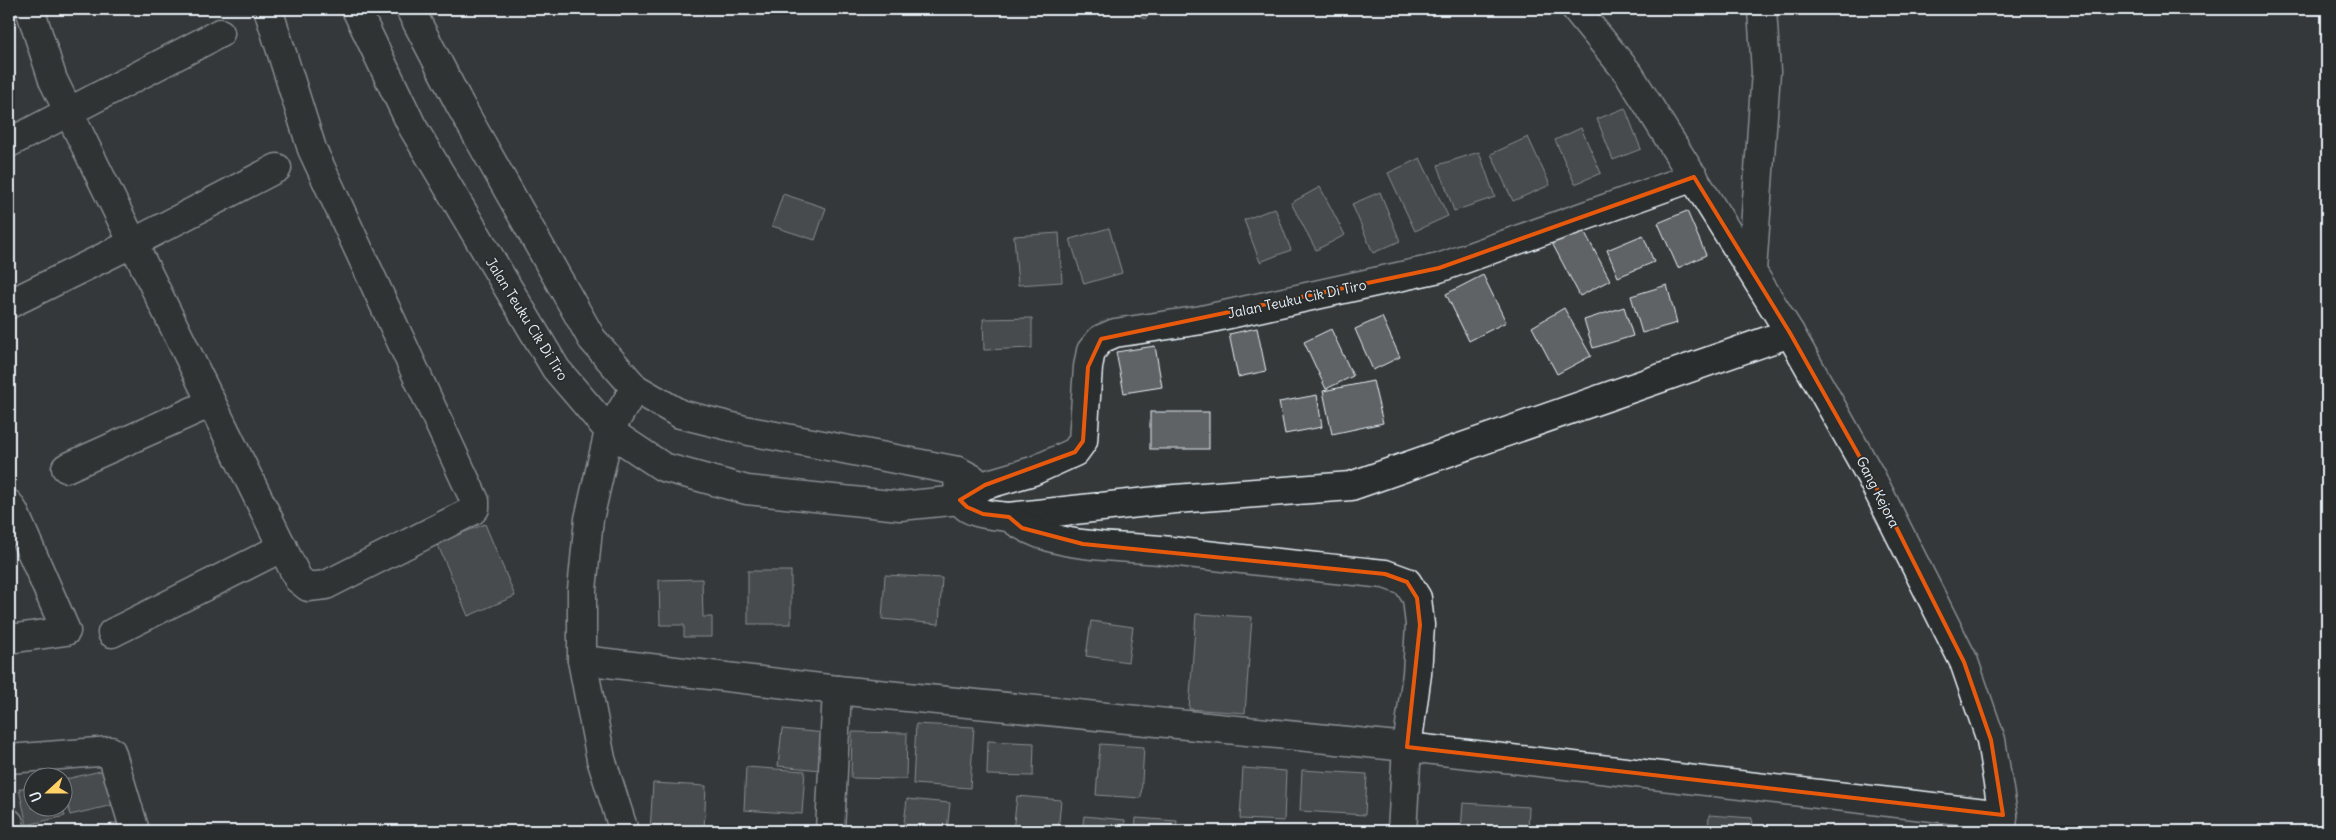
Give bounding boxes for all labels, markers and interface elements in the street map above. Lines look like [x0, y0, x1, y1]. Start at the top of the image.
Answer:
street label: Jalan Teuku Cik Di Tiro [482, 254, 572, 384]
street label: Jalan Teuku Cik Di Tiro [1226, 275, 1368, 323]
street label: Gang Kejora [1852, 453, 1904, 531]
north arrow [22, 768, 72, 818]
text: U [26, 789, 46, 804]

